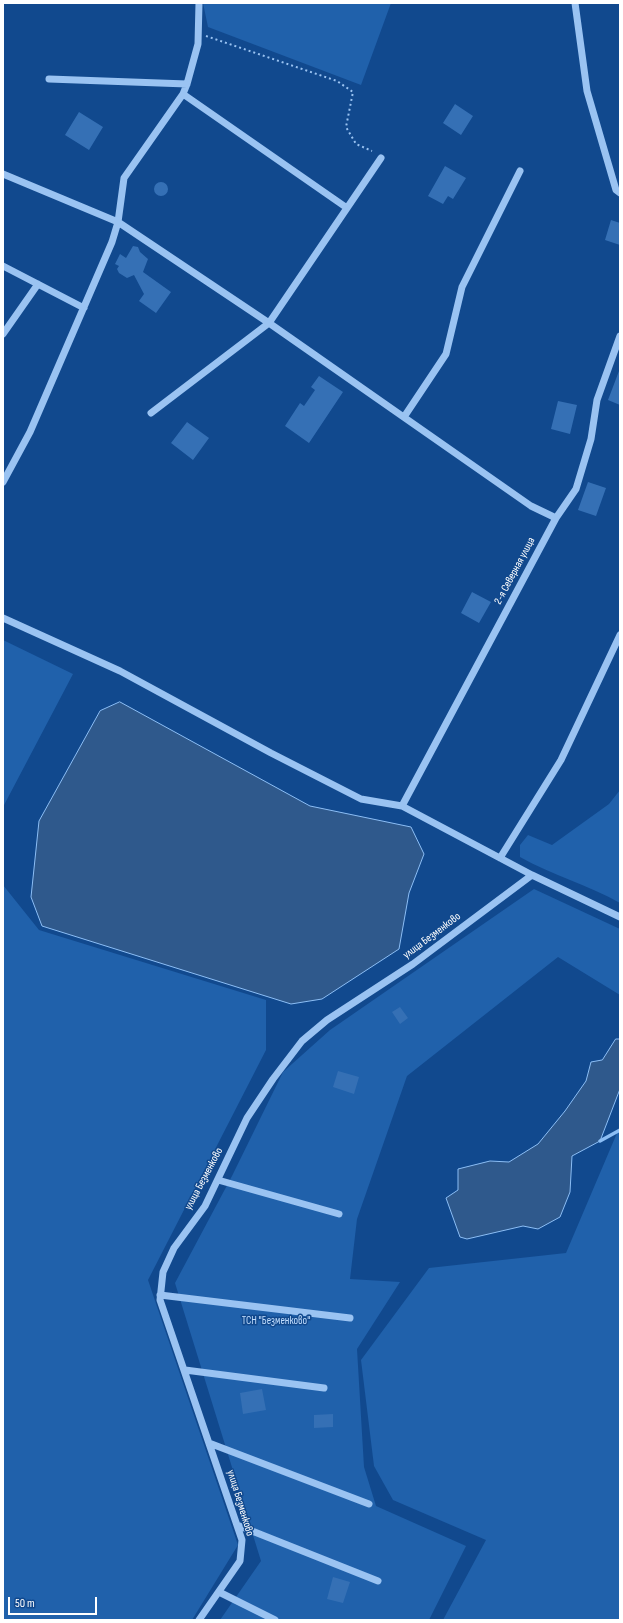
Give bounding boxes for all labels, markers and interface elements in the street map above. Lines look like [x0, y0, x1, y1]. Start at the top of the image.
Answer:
street label: 2-я Северная улица [492, 535, 538, 607]
street label: улица Безменково [401, 910, 463, 962]
street label: улица Безменково [182, 1146, 226, 1212]
park label: ТСН "Безменково" [242, 1314, 310, 1328]
street label: улица Безменково [224, 1468, 256, 1538]
scale bar [10, 1589, 99, 1615]
text: 50 m [15, 1596, 35, 1611]

